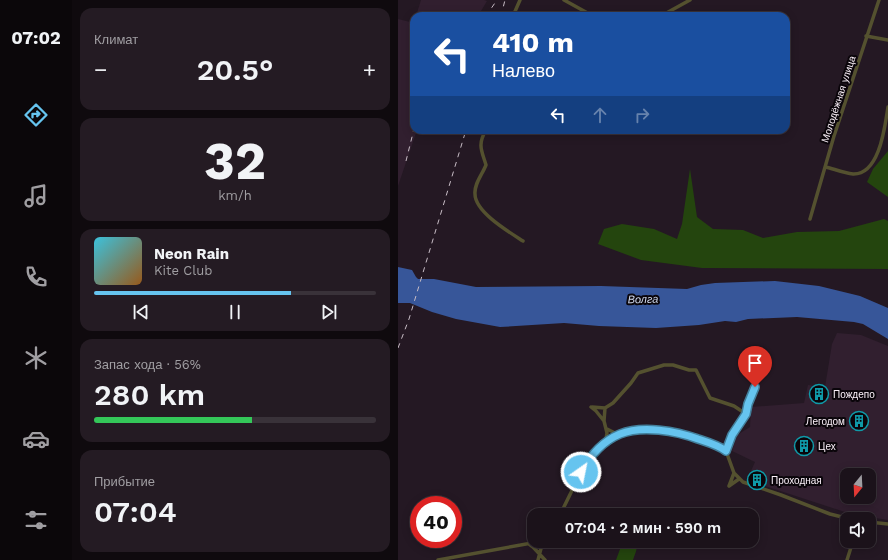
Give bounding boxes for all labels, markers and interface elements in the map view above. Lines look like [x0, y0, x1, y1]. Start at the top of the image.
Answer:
text: 410 m [492, 26, 574, 59]
text: 07:02 [11, 27, 61, 48]
icon: left [426, 28, 478, 80]
text: Климат [94, 32, 138, 47]
text: 20.5° [197, 52, 273, 87]
street label: Молодёжная улица [819, 54, 858, 144]
text: − [94, 57, 107, 82]
text: + [363, 57, 376, 82]
text: Налево [492, 60, 555, 81]
icon: directions [22, 101, 50, 129]
icon: left [547, 104, 569, 126]
icon: ahead [589, 104, 611, 126]
icon: right [631, 104, 653, 126]
text: 32 [204, 131, 266, 192]
icon: music [22, 182, 50, 210]
text: km/h [218, 188, 252, 203]
text: Neon Rain [154, 245, 229, 263]
icon: phone [22, 263, 50, 291]
text: Kite Club [154, 263, 212, 278]
water label: Волга [627, 293, 659, 306]
icon: previous [130, 301, 152, 323]
icon: pause [224, 301, 246, 323]
icon: next [318, 301, 340, 323]
icon: climate [22, 344, 50, 372]
pin [738, 346, 772, 387]
icon: arrive [744, 352, 766, 374]
text: Запас хода · 56% [94, 357, 201, 372]
text: 280 km [94, 377, 205, 412]
building icon: Пождепо [808, 383, 830, 405]
place label: Пождепо [833, 389, 875, 400]
building icon: Легодом [848, 410, 870, 432]
place label: Легодом [806, 416, 845, 427]
icon: car [22, 425, 50, 453]
building icon: Цех [793, 435, 815, 457]
place label: Цех [818, 441, 836, 452]
position arrow [560, 451, 602, 493]
north arrow [840, 468, 876, 504]
map controls [840, 468, 876, 548]
building icon: Проходная [746, 469, 768, 491]
text: Прибытие [94, 474, 155, 489]
place label: Проходная [771, 475, 822, 486]
text: 07:04 [94, 494, 177, 529]
speed limit sign: 40 [410, 496, 462, 548]
icon: filters [22, 506, 50, 534]
button: sound [840, 512, 876, 548]
text: 07:04 · 2 мин · 590 m [565, 519, 721, 537]

